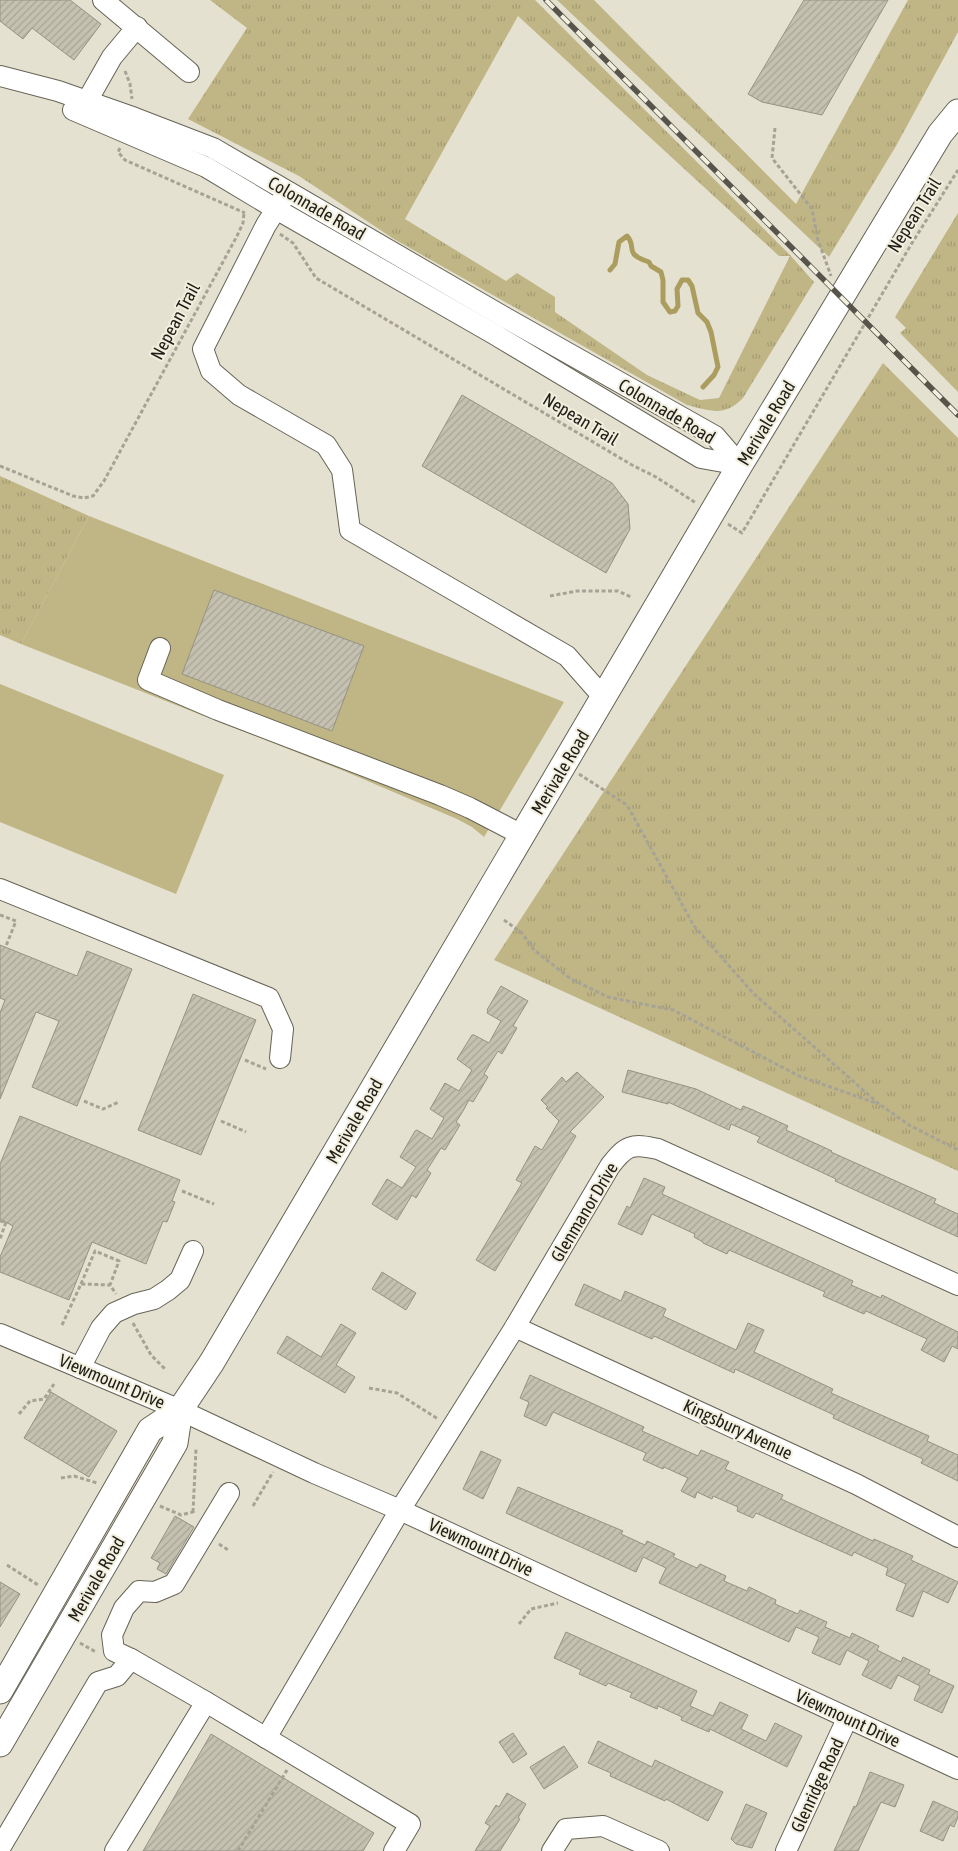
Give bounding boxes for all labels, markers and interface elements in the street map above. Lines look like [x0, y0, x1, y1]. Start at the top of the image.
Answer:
street label: Colonnade Road [265, 172, 369, 244]
street label: Nepean Trail [883, 174, 945, 256]
street label: Nepean Trail [146, 279, 204, 363]
street label: Colonnade Road [615, 374, 719, 448]
street label: Merivale Road [733, 377, 799, 469]
street label: Nepean Trail [540, 388, 623, 450]
street label: Merivale Road [527, 726, 593, 818]
street label: Merivale Road [321, 1075, 387, 1167]
street label: Glenmanor Drive [546, 1158, 622, 1266]
street label: Viewmount Drive [56, 1349, 168, 1413]
street label: Kingsbury Avenue [680, 1395, 796, 1463]
street label: Viewmount Drive [425, 1514, 537, 1580]
street label: Merivale Road [63, 1533, 129, 1625]
street label: Viewmount Drive [792, 1685, 904, 1751]
street label: Glenridge Road [786, 1735, 848, 1835]

